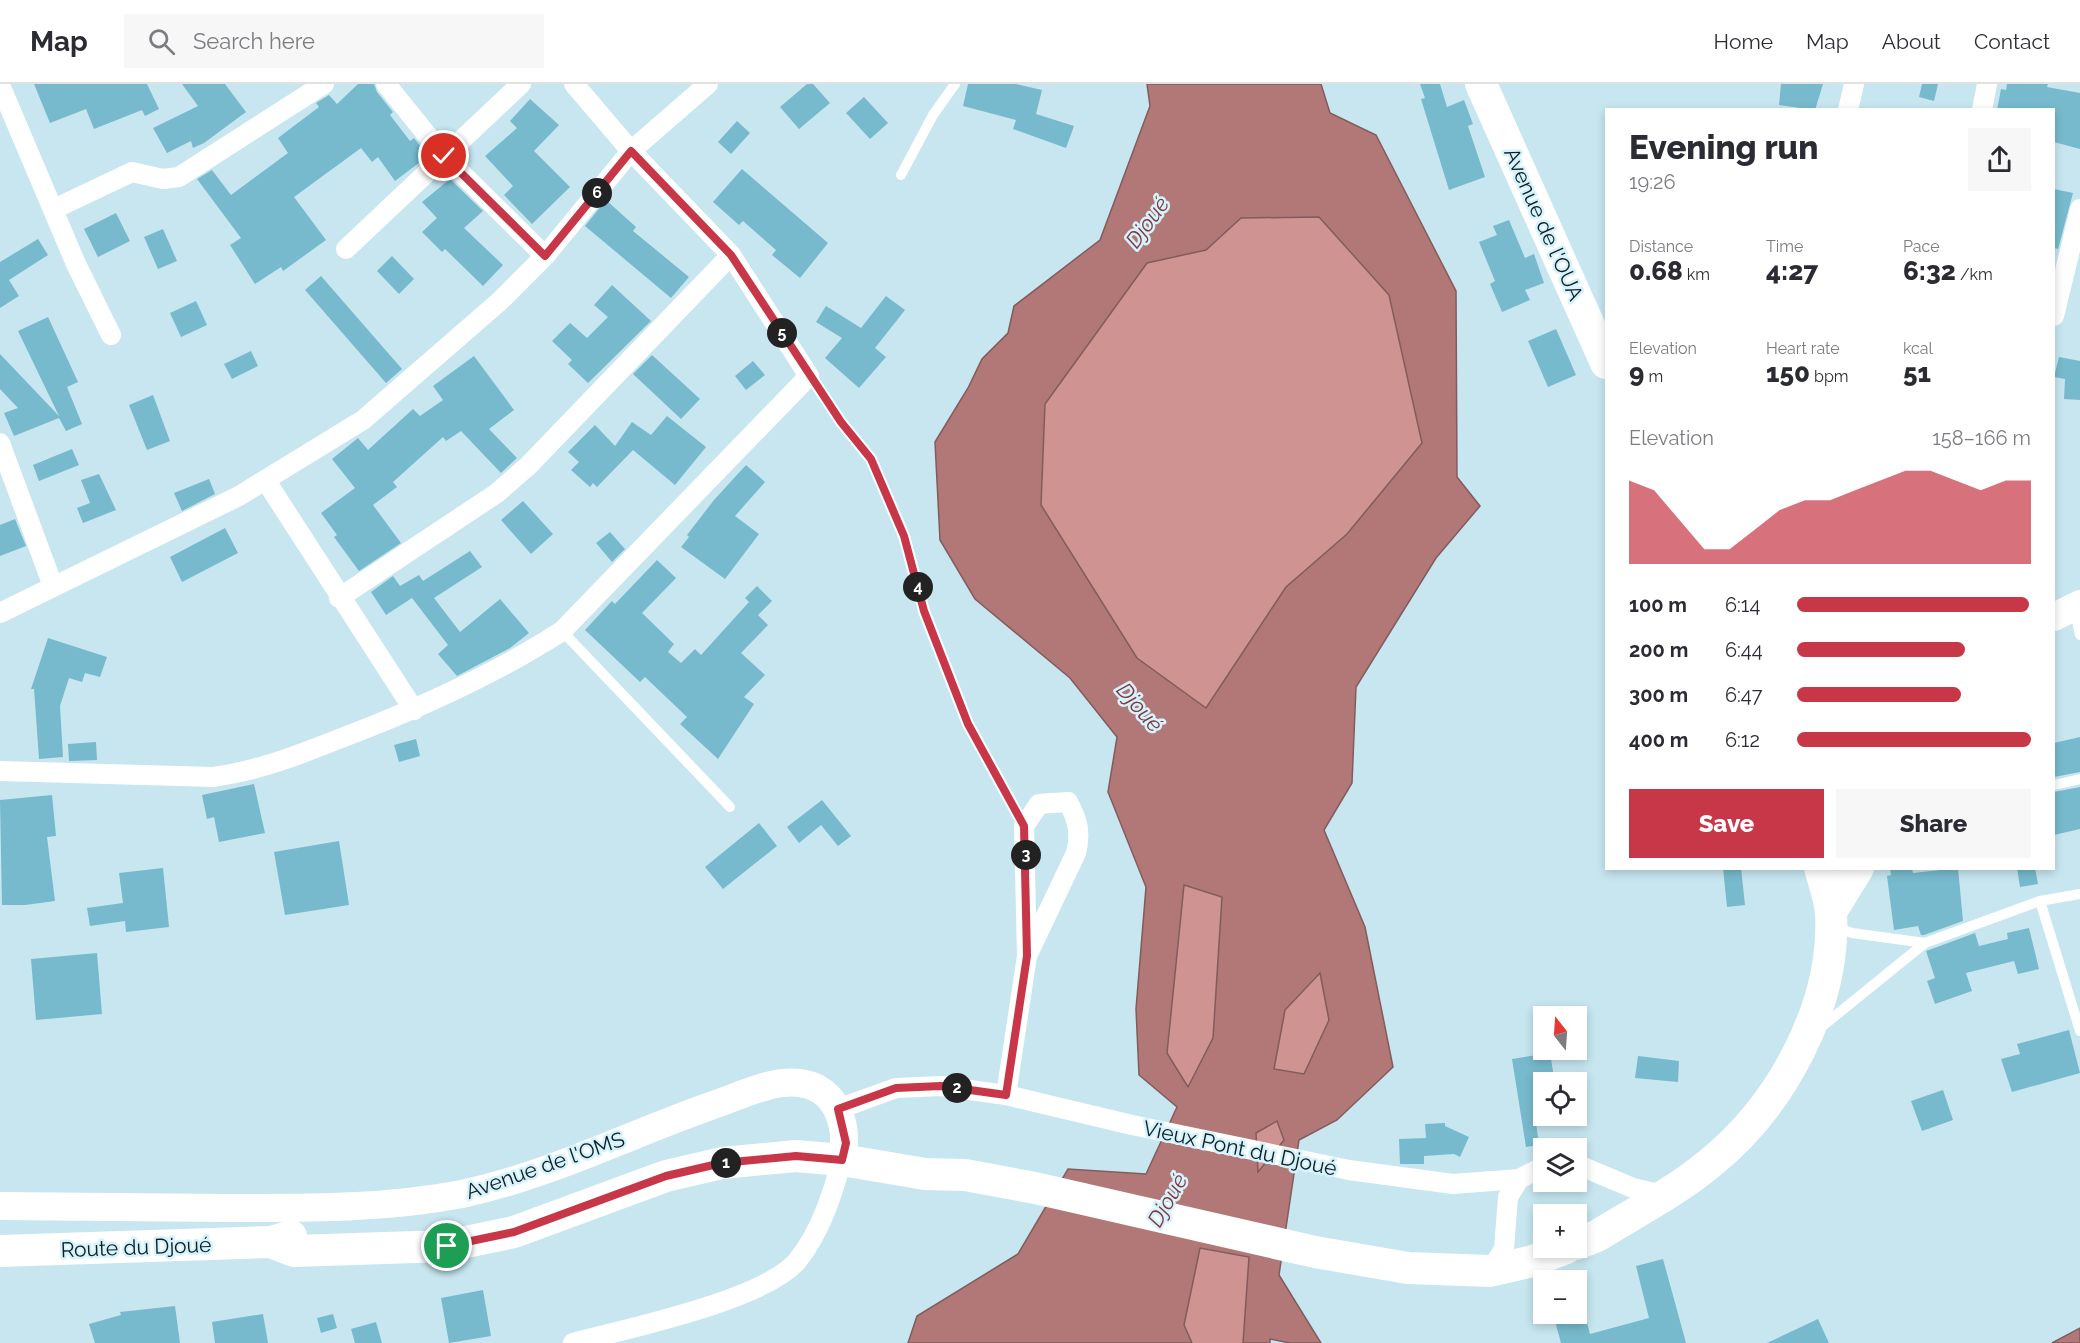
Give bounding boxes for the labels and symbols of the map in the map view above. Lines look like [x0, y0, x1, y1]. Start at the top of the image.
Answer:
pin [418, 130, 469, 181]
street label: Avenue de l'OUA [1499, 144, 1589, 304]
pin: 6 [582, 178, 612, 208]
water label: Djoué [1120, 191, 1174, 253]
pin: 5 [767, 318, 797, 348]
pin: 4 [903, 572, 933, 602]
water label: Djoué [1112, 677, 1169, 737]
pin: 3 [1011, 840, 1041, 870]
north arrow [1533, 1006, 1587, 1060]
pin: 2 [942, 1073, 972, 1103]
street label: Vieux Pont du Djoué [1141, 1115, 1339, 1181]
street label: Avenue de l'OMS [462, 1126, 628, 1204]
pin: 1 [711, 1148, 741, 1178]
water label: Djoué [1142, 1169, 1193, 1231]
pin [421, 1220, 472, 1271]
street label: Route du Djoué [60, 1232, 212, 1262]

